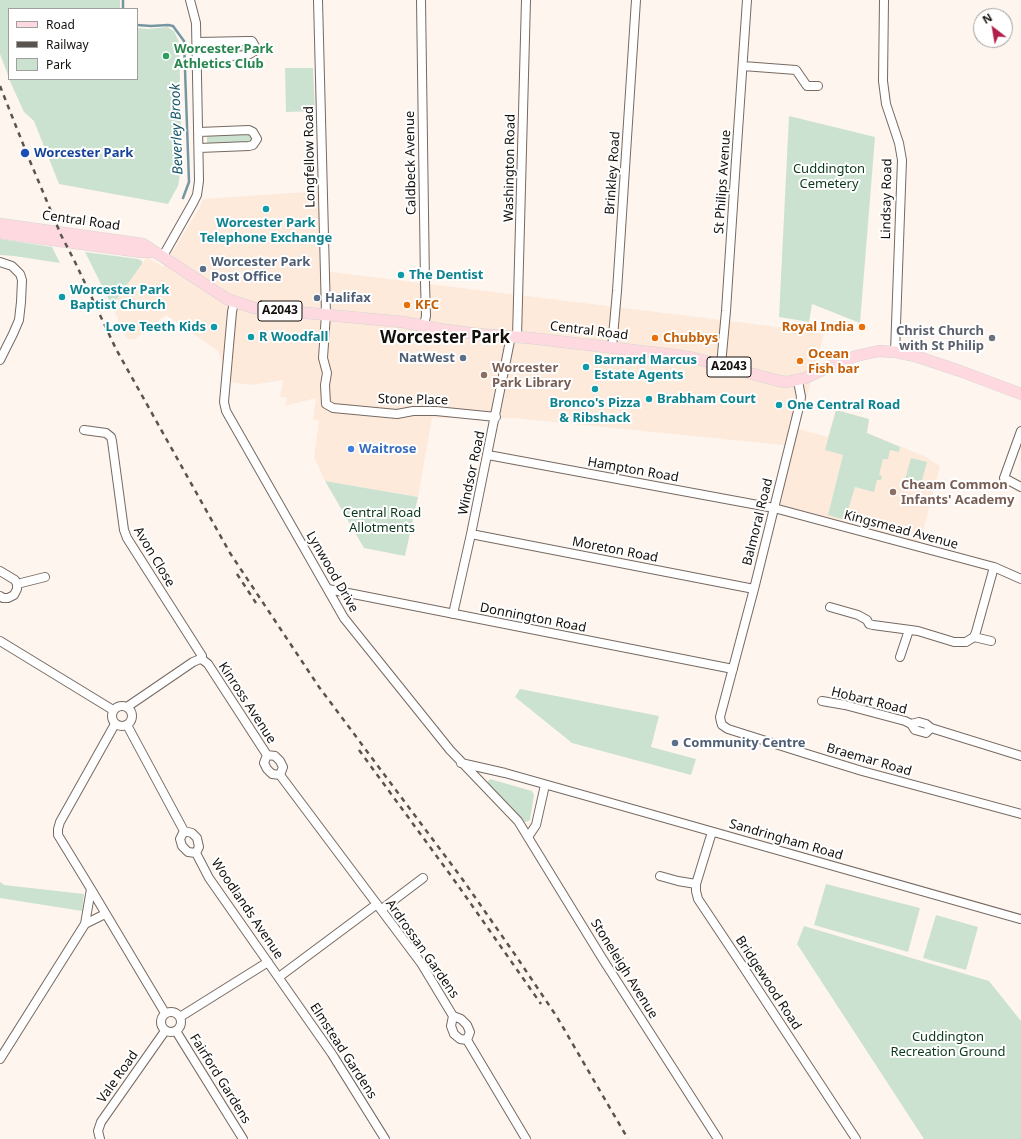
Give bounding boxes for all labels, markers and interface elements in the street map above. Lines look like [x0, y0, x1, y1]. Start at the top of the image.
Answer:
legend [8, 8, 138, 80]
north arrow [973, 8, 1013, 48]
text: N [979, 9, 995, 27]
text: Road [46, 16, 75, 33]
text: Railway [46, 36, 89, 53]
place label: Worcester Park Athletics Club [174, 41, 273, 72]
marker: Worcester Park Athletics Club [161, 51, 171, 61]
text: Park [46, 56, 71, 73]
water label: Beverley Brook [167, 83, 187, 175]
street label: Longfellow Road [301, 106, 319, 208]
street label: Caldbeck Avenue [402, 111, 420, 215]
street label: Washington Road [501, 114, 519, 222]
street label: St Philips Avenue [712, 129, 734, 235]
street label: Brinkley Road [602, 131, 624, 215]
place label: Worcester Park [34, 145, 133, 161]
marker: Worcester Park [19, 147, 31, 159]
street label: Lindsay Road [878, 158, 896, 240]
park label: Cuddington Cemetery [793, 161, 865, 192]
marker: Worcester Park Telephone Exchange [261, 204, 271, 214]
street label: Central Road [41, 208, 121, 234]
place label: Worcester Park Telephone Exchange [200, 215, 332, 246]
place label: Worcester Park Post Office [211, 254, 310, 285]
marker: Worcester Park Post Office [198, 264, 208, 274]
place label: The Dentist [409, 267, 484, 283]
marker: The Dentist [396, 270, 406, 280]
place label: Worcester Park Baptist Church [70, 282, 169, 313]
place label: Halifax [325, 290, 371, 306]
marker: Worcester Park Baptist Church [57, 292, 67, 302]
marker: Halifax [312, 293, 322, 303]
place label: KFC [415, 297, 439, 313]
marker: KFC [402, 300, 412, 310]
road number: A2043 [258, 301, 302, 321]
street label: Central Road [549, 318, 629, 344]
place label: Love Teeth Kids [105, 319, 206, 335]
place label: Royal India [782, 319, 854, 335]
marker: Love Teeth Kids [209, 322, 219, 332]
marker: Royal India [857, 322, 867, 332]
place label: Christ Church with St Philip [896, 323, 984, 354]
district label: Worcester Park [380, 328, 510, 348]
place label: R Woodfall [259, 329, 328, 345]
place label: Chubbys [663, 330, 718, 346]
marker: R Woodfall [246, 332, 256, 342]
marker: Chubbys [650, 333, 660, 343]
marker: Christ Church with St Philip [987, 333, 997, 343]
place label: Ocean Fish bar [808, 346, 859, 377]
place label: NatWest [399, 350, 455, 366]
place label: Barnard Marcus Estate Agents [594, 352, 697, 383]
marker: NatWest [458, 353, 468, 363]
marker: Ocean Fish bar [795, 356, 805, 366]
road number: A2043 [707, 357, 751, 377]
place label: Worcester Park Library [492, 360, 571, 391]
marker: Barnard Marcus Estate Agents [581, 362, 591, 372]
marker: Worcester Park Library [479, 370, 489, 380]
marker: Bronco's Pizza & Ribshack [590, 384, 600, 394]
place label: Brabham Court [657, 391, 756, 407]
street label: Stone Place [378, 392, 448, 408]
marker: Brabham Court [644, 394, 654, 404]
place label: Bronco's Pizza & Ribshack [549, 395, 641, 426]
place label: One Central Road [787, 397, 900, 413]
marker: One Central Road [774, 400, 784, 410]
street label: Windsor Road [455, 430, 489, 516]
place label: Waitrose [359, 441, 417, 457]
marker: Waitrose [346, 444, 356, 454]
street label: Hampton Road [586, 454, 680, 486]
street label: Balmoral Road [740, 477, 776, 567]
place label: Cheam Common Infants' Academy [901, 477, 1014, 508]
marker: Cheam Common Infants' Academy [888, 487, 898, 497]
park label: Central Road Allotments [343, 505, 421, 536]
street label: Kingsmead Avenue [842, 507, 960, 553]
street label: Avon Close [130, 524, 178, 590]
street label: Lynwood Drive [303, 529, 361, 615]
street label: Moreton Road [571, 534, 659, 566]
street label: Donnington Road [478, 600, 588, 636]
street label: Kinross Avenue [215, 659, 279, 747]
street label: Hobart Road [830, 684, 908, 718]
place label: Community Centre [683, 735, 806, 751]
marker: Community Centre [670, 738, 680, 748]
street label: Braemar Road [825, 740, 913, 780]
street label: Sandringham Road [727, 816, 845, 864]
street label: Woodlands Avenue [208, 856, 286, 962]
street label: Ardrossan Gardens [382, 897, 462, 1001]
street label: Stoneleigh Avenue [587, 916, 661, 1022]
street label: Bridgewood Road [732, 933, 804, 1033]
street label: Elmstead Gardens [306, 1000, 380, 1102]
park label: Cuddington Recreation Ground [890, 1029, 1006, 1060]
street label: Fairford Gardens [186, 1031, 254, 1127]
street label: Vale Road [94, 1048, 142, 1106]

